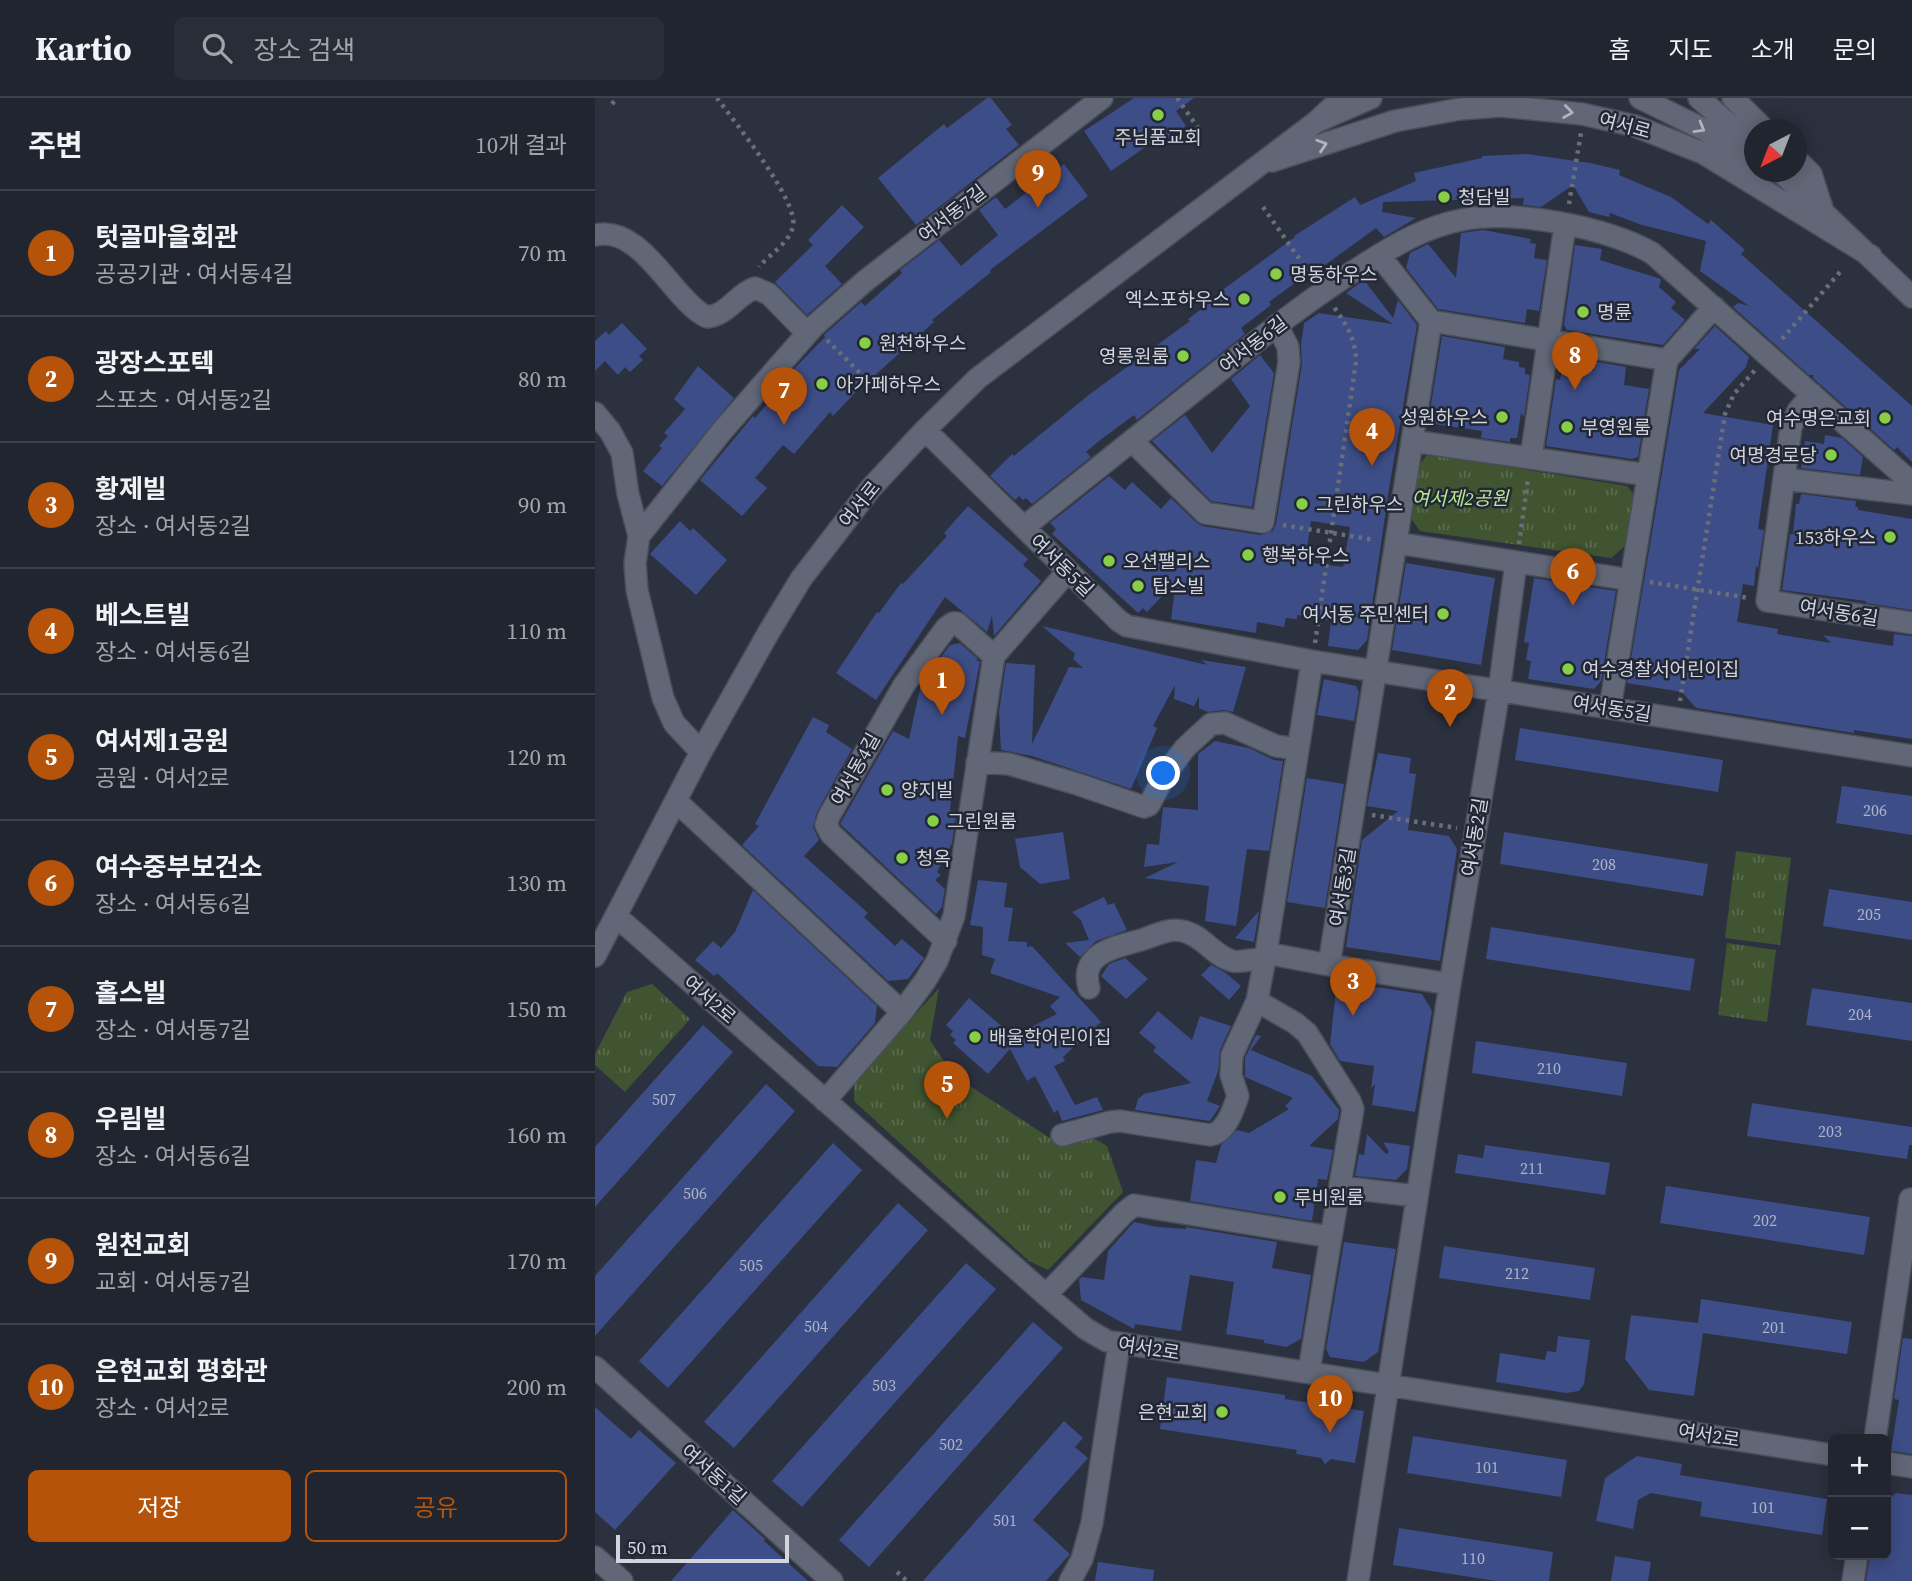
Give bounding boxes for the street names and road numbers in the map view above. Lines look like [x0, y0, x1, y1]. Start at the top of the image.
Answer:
street label: 여서로 [1596, 106, 1654, 144]
street label: 여서동7길 [913, 178, 991, 248]
street label: 여서동6길 [1214, 309, 1292, 379]
street label: 여서로 [832, 475, 886, 533]
street label: 여서동5길 [1024, 528, 1100, 602]
street label: 여서동6길 [1798, 593, 1880, 631]
street label: 여서동5길 [1571, 689, 1653, 727]
street label: 여서동4길 [824, 728, 886, 810]
street label: 여서동2길 [1455, 796, 1493, 878]
street label: 여서동3길 [1323, 846, 1361, 928]
street label: 여서2로 [678, 969, 742, 1029]
street label: 여서2로 [1116, 1330, 1182, 1366]
street label: 여서2로 [1676, 1417, 1742, 1453]
street label: 여서동1길 [676, 1438, 752, 1510]

